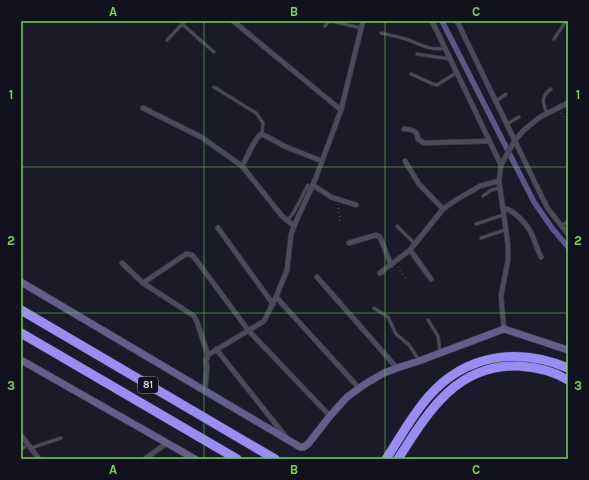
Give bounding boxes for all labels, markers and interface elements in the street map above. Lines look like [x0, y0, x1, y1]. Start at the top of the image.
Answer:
text: A [109, 4, 117, 19]
text: B [290, 4, 298, 19]
text: C [472, 4, 480, 19]
text: 1 [9, 87, 13, 102]
text: 1 [576, 87, 580, 102]
text: 2 [7, 233, 15, 248]
text: 2 [574, 233, 582, 248]
road number: 81 [138, 377, 158, 393]
text: 3 [7, 378, 15, 393]
text: 3 [574, 378, 582, 393]
text: A [109, 462, 117, 477]
text: B [290, 462, 298, 477]
text: C [472, 462, 480, 477]

